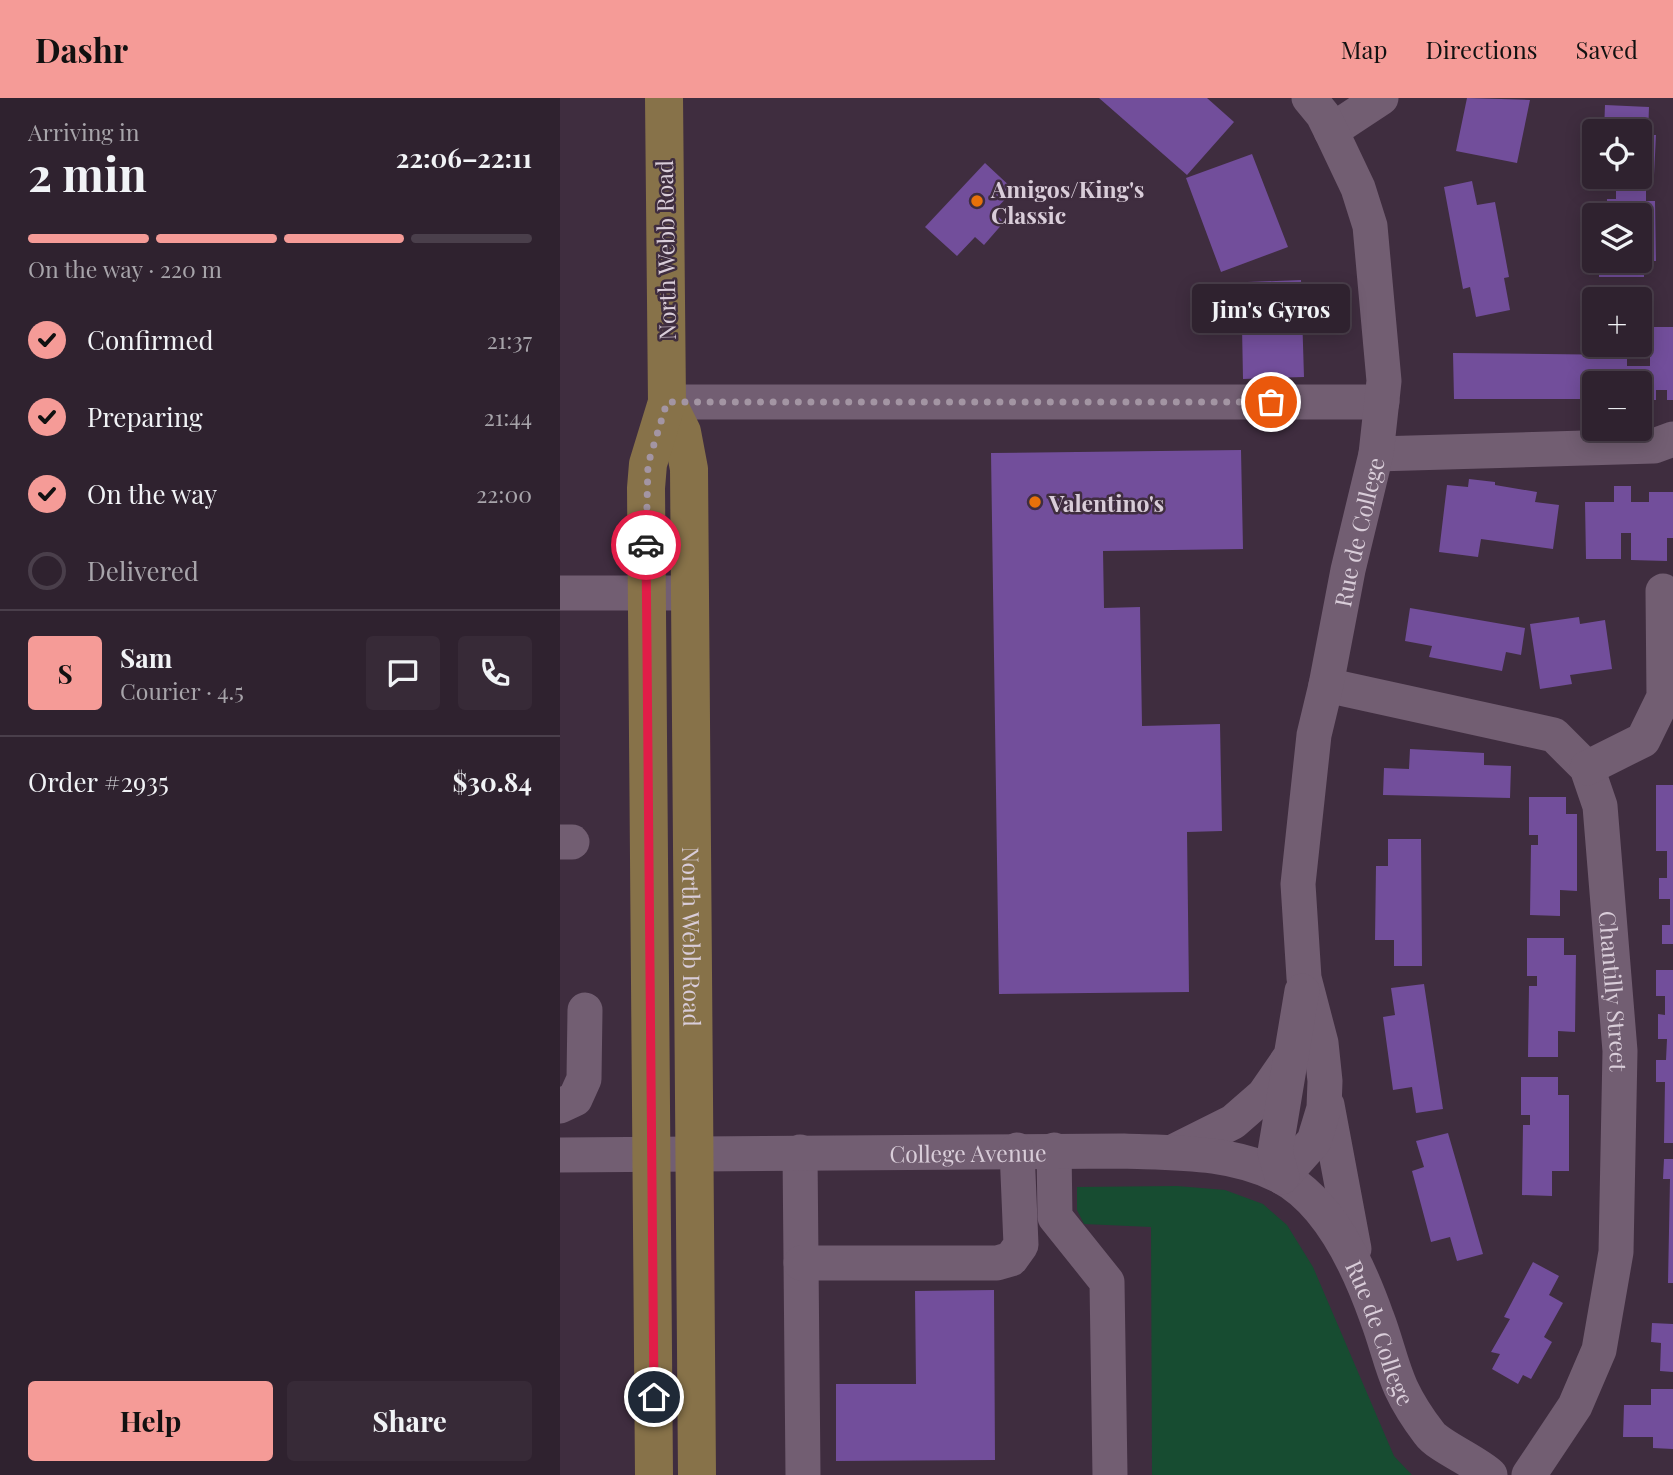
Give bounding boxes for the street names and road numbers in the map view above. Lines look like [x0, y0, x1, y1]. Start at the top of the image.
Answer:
street label: North Webb Road [648, 160, 682, 340]
street label: Rue de College [1326, 454, 1390, 609]
street label: North Webb Road [677, 847, 709, 1027]
street label: Chantilly Street [1593, 910, 1636, 1073]
street label: College Avenue [889, 1136, 1047, 1168]
street label: Rue de College [1339, 1255, 1422, 1411]

